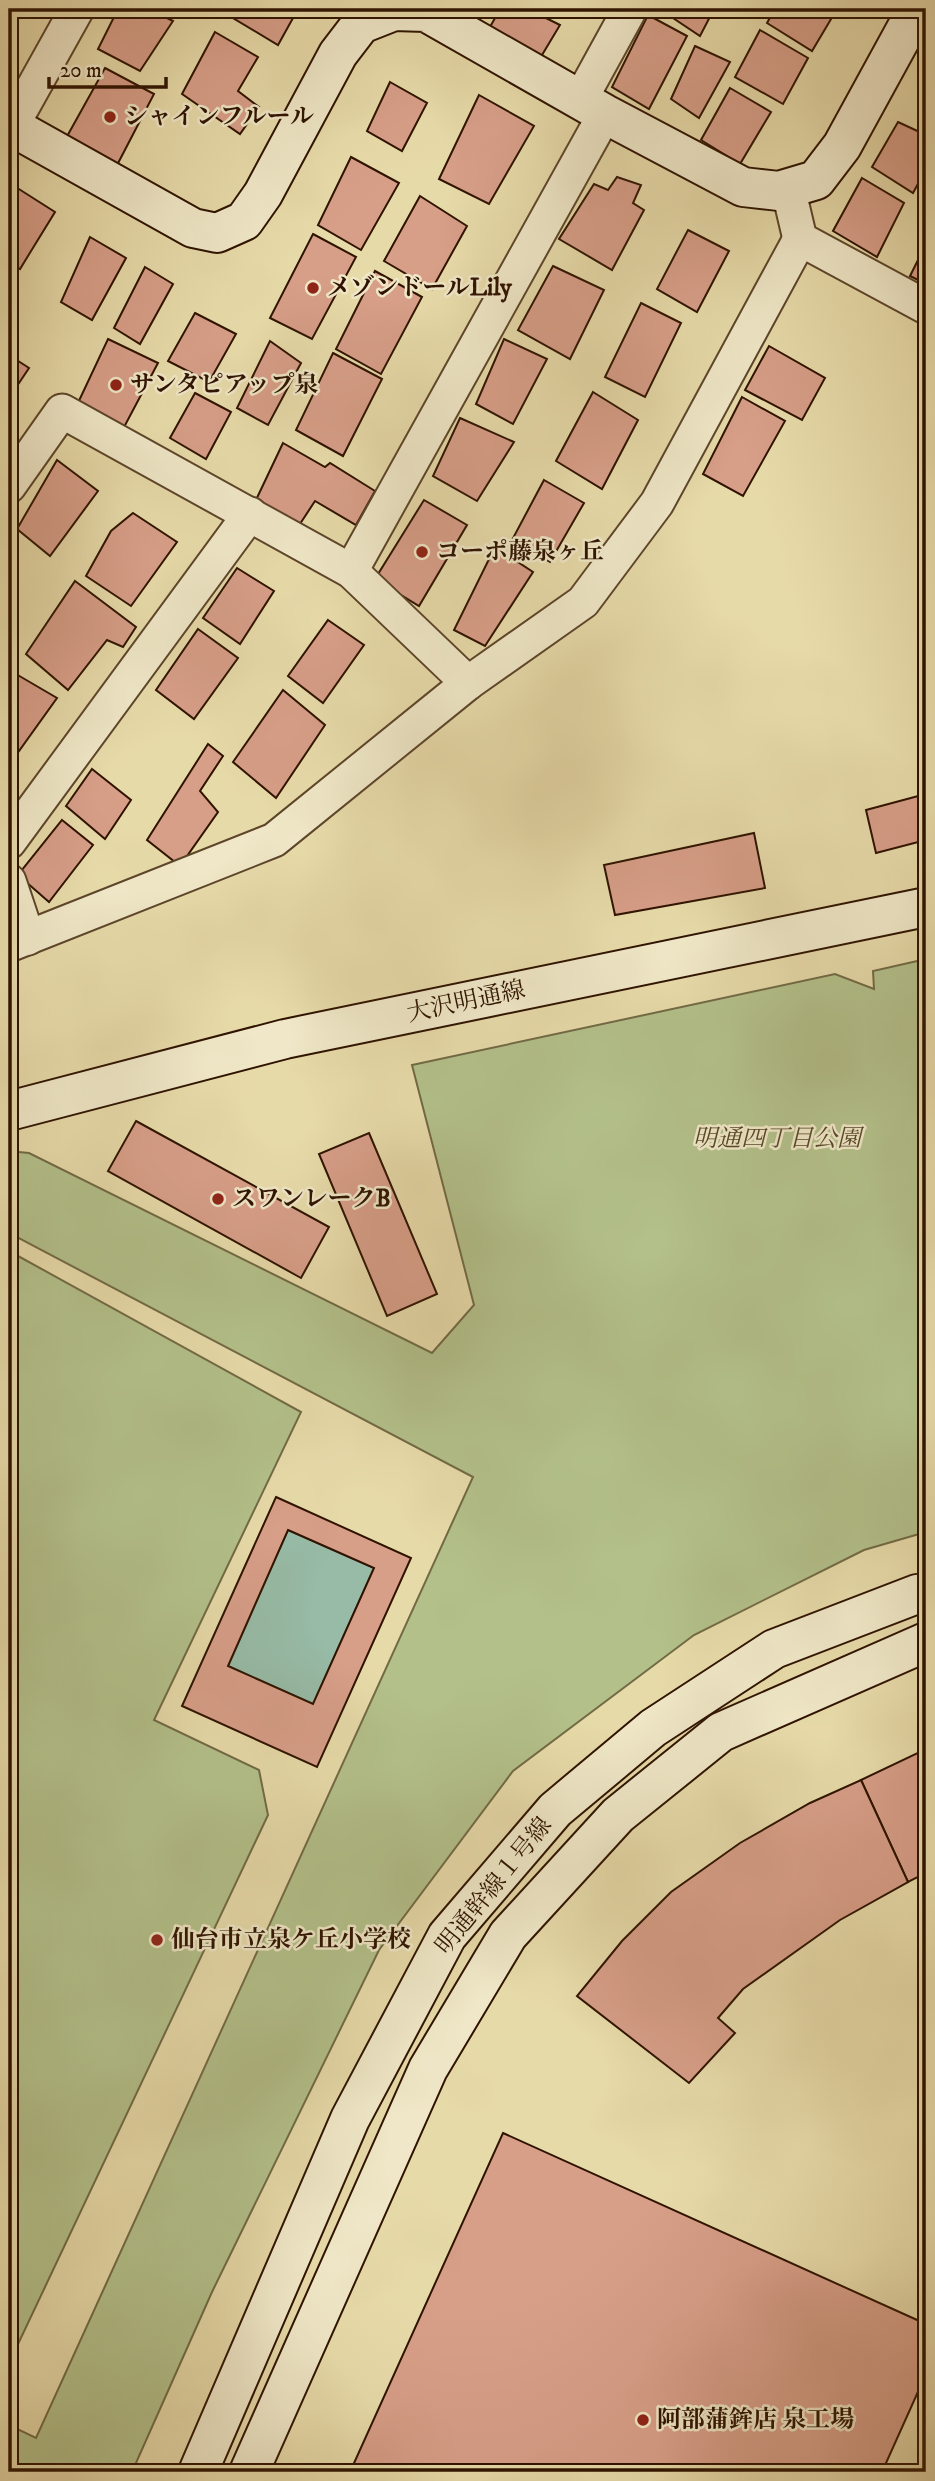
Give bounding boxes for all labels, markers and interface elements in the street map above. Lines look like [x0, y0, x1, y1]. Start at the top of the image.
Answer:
scale bar [49, 46, 166, 90]
text: 20 m [60, 58, 102, 84]
place label: シャインフルール [124, 102, 314, 132]
marker: シャインフルール [102, 109, 118, 125]
place label: メゾンドールLily [327, 273, 512, 303]
marker: メゾンドールLily [305, 280, 321, 296]
place label: サンタピアップ泉 [130, 370, 318, 400]
marker: サンタピアップ泉 [108, 377, 124, 393]
place label: コーポ藤泉ヶ丘 [436, 537, 604, 567]
marker: コーポ藤泉ヶ丘 [414, 544, 430, 560]
street label: 大沢明通線 [404, 975, 528, 1029]
park label: 明通四丁目公園 [693, 1124, 865, 1154]
place label: スワンレークB [232, 1184, 391, 1214]
marker: スワンレークB [210, 1191, 226, 1207]
street label: 明通幹線１号線 [429, 1811, 559, 1961]
place label: 仙台市立泉ケ丘小学校 [171, 1925, 411, 1955]
marker: 仙台市立泉ケ丘小学校 [149, 1932, 165, 1948]
place label: 阿部蒲鉾店 泉工場 [657, 2405, 854, 2435]
marker: 阿部蒲鉾店 泉工場 [635, 2412, 651, 2428]

